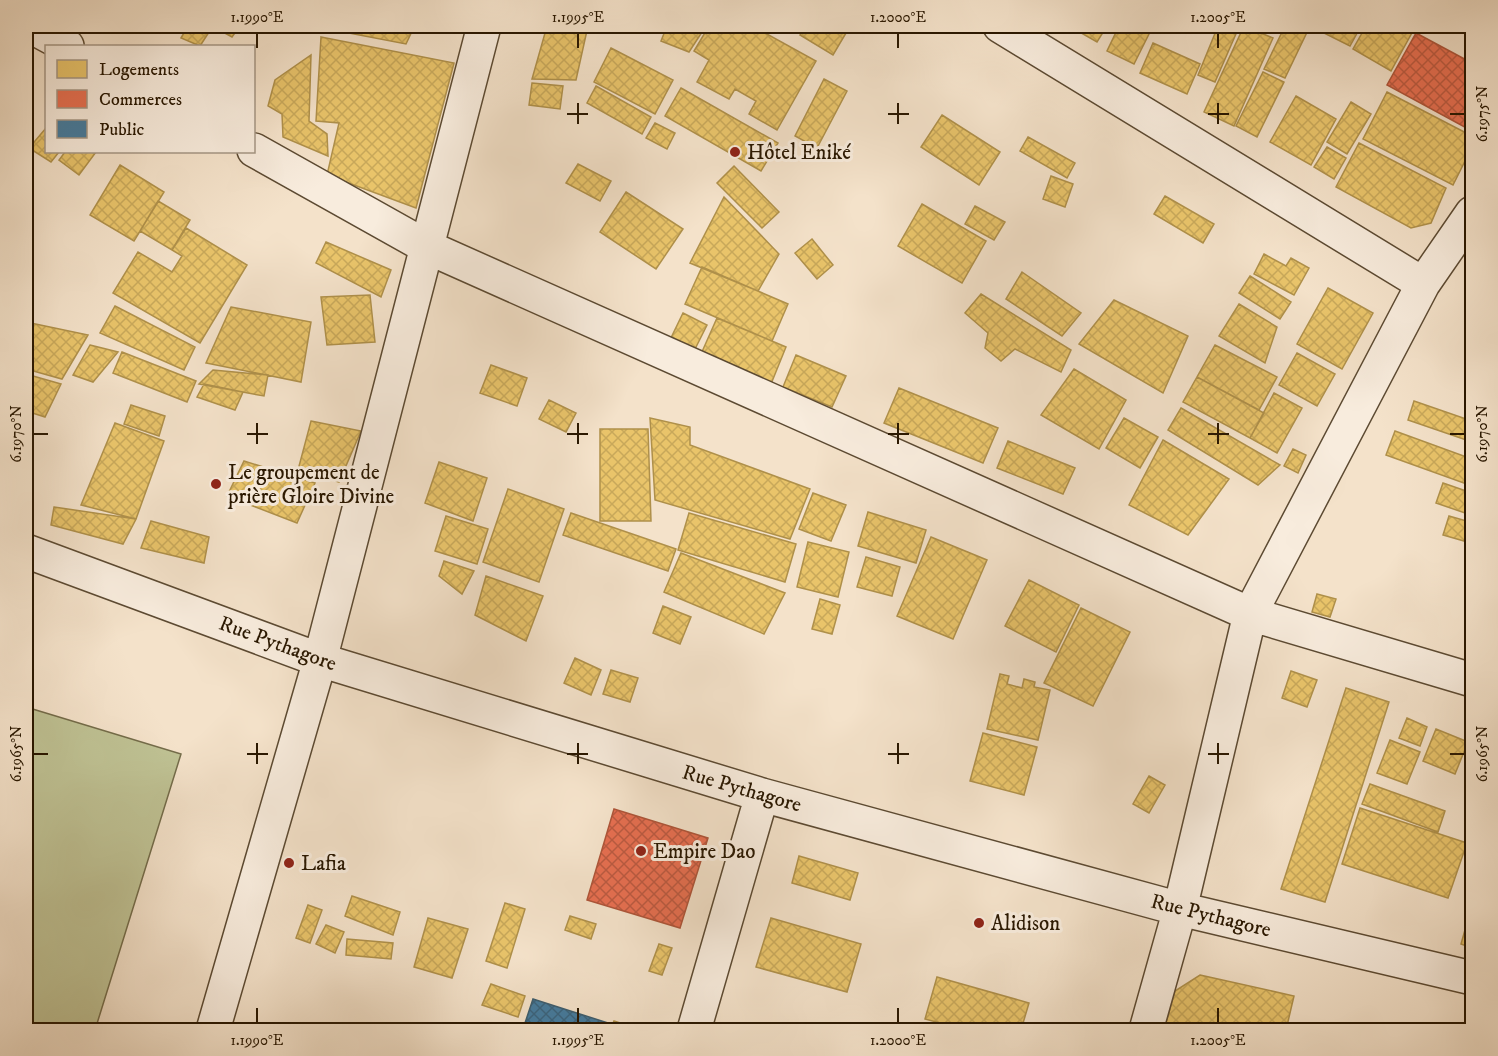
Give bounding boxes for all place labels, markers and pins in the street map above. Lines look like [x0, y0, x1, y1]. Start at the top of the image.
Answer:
place label: Hôtel Eniké [747, 140, 851, 166]
marker: Hôtel Eniké [728, 145, 742, 159]
place label: Le groupement de prière Gloire Divine [227, 460, 395, 510]
marker: Le groupement de prière Gloire Divine [209, 477, 223, 491]
place label: Empire Dao [653, 839, 755, 865]
marker: Empire Dao [634, 844, 648, 858]
place label: Lafia [301, 851, 346, 877]
marker: Lafia [282, 856, 296, 870]
place label: Alidison [991, 911, 1060, 937]
marker: Alidison [972, 916, 986, 930]

